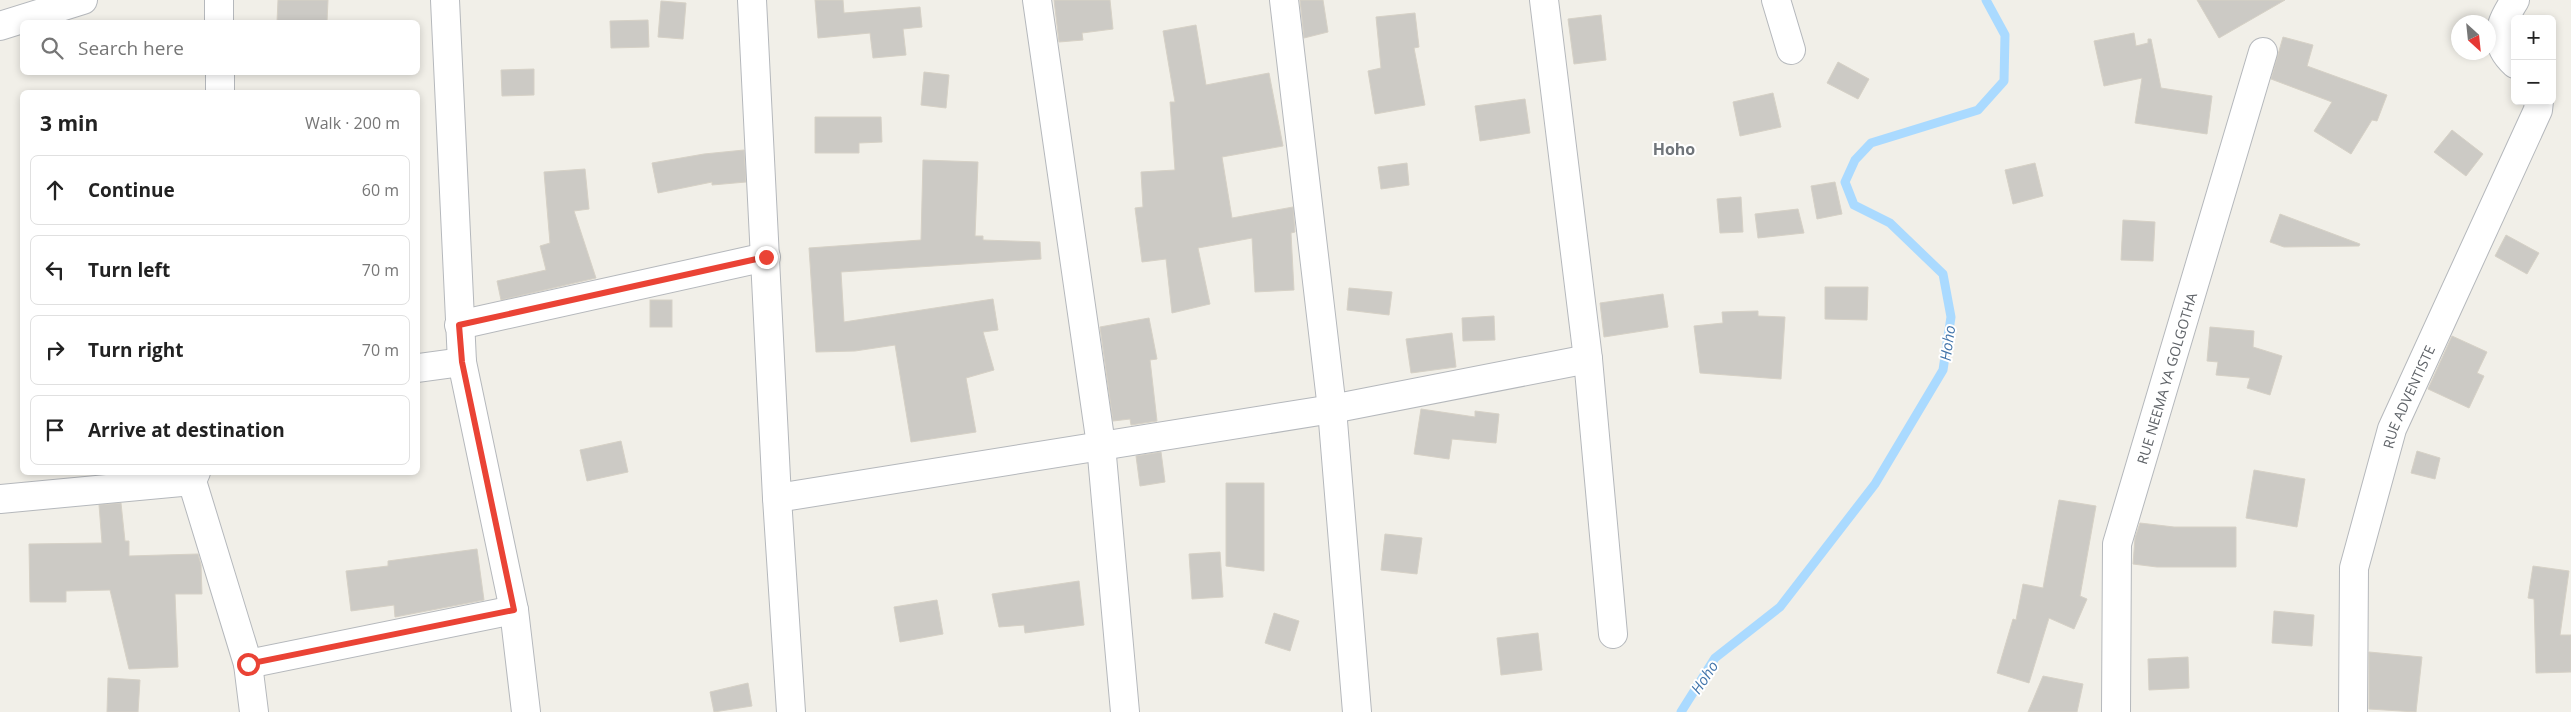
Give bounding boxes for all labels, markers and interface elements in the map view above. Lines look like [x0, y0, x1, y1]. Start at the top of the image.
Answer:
north arrow [2451, 15, 2496, 60]
map controls [2511, 15, 2556, 105]
button: + [2511, 15, 2556, 60]
search box [20, 20, 420, 75]
icon: search [38, 34, 66, 62]
text: Search here [78, 35, 184, 61]
button: − [2511, 60, 2556, 105]
text: 3 min [40, 109, 98, 137]
text: Walk · 200 m [305, 112, 400, 134]
district label: Hoho [1653, 138, 1695, 160]
icon: ahead [41, 176, 69, 204]
text: Continue [88, 177, 175, 203]
text: 60 m [362, 179, 399, 201]
route end [755, 246, 778, 269]
icon: left [41, 256, 69, 284]
text: Turn left [88, 257, 170, 283]
text: 70 m [362, 259, 399, 281]
street label: RUE NEEMA YA GOLGOTHA [2132, 290, 2201, 466]
water label: Hoho [1935, 324, 1959, 362]
icon: right [41, 336, 69, 364]
text: Turn right [88, 337, 183, 363]
text: 70 m [362, 339, 399, 361]
street label: RUE ADVENTISTE [2378, 342, 2439, 450]
icon: arrive [41, 416, 69, 444]
text: Arrive at destination [88, 417, 285, 443]
route start [237, 653, 260, 676]
water label: Hoho [1686, 657, 1722, 697]

